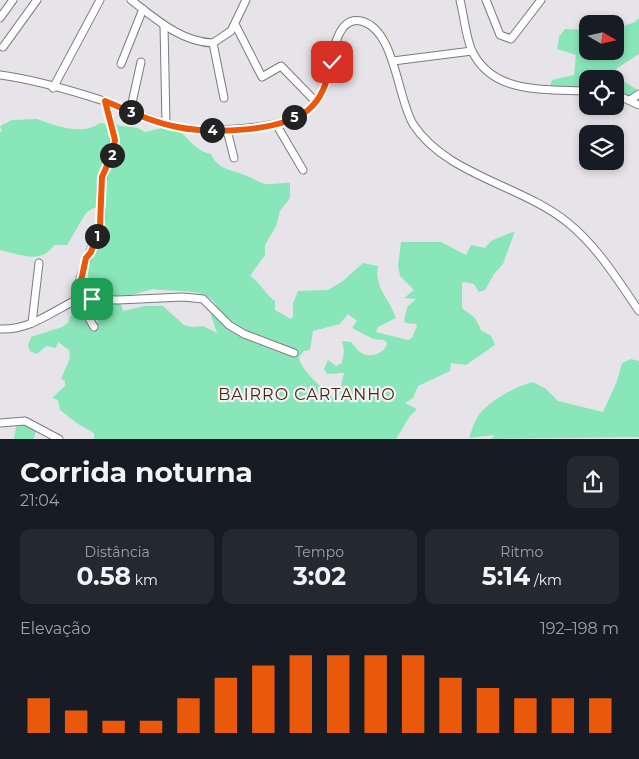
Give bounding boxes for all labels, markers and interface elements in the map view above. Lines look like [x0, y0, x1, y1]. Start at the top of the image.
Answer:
north arrow [579, 15, 624, 60]
map controls [579, 15, 624, 170]
pin [311, 41, 353, 83]
icon: check [318, 48, 346, 76]
button: locate [579, 70, 624, 115]
pin: 3 [118, 100, 144, 124]
text: 3 [127, 103, 136, 121]
pin: 5 [282, 104, 306, 130]
text: 5 [290, 108, 299, 126]
pin: 4 [200, 118, 224, 142]
text: 4 [208, 121, 217, 139]
button: layers [579, 125, 624, 170]
pin: 2 [100, 142, 124, 168]
text: 2 [108, 146, 117, 164]
pin: 1 [84, 224, 110, 248]
text: 1 [95, 227, 100, 245]
pin [71, 278, 113, 320]
icon: arrive [78, 285, 106, 313]
district label: BAIRRO CARTANHO [218, 385, 396, 404]
text: Corrida noturna [20, 455, 253, 489]
button: share [567, 456, 619, 508]
text: 21:04 [20, 491, 59, 510]
text: Distância [85, 543, 150, 561]
text: Tempo [295, 543, 344, 561]
text: Ritmo [500, 543, 543, 561]
text: 0.58 [76, 561, 131, 591]
text: 3:02 [293, 561, 346, 591]
text: 5:14 [482, 561, 530, 591]
text: km [131, 571, 158, 589]
text: /km [530, 571, 562, 589]
text: Elevação [20, 619, 91, 638]
text: 192–198 m [540, 619, 619, 638]

